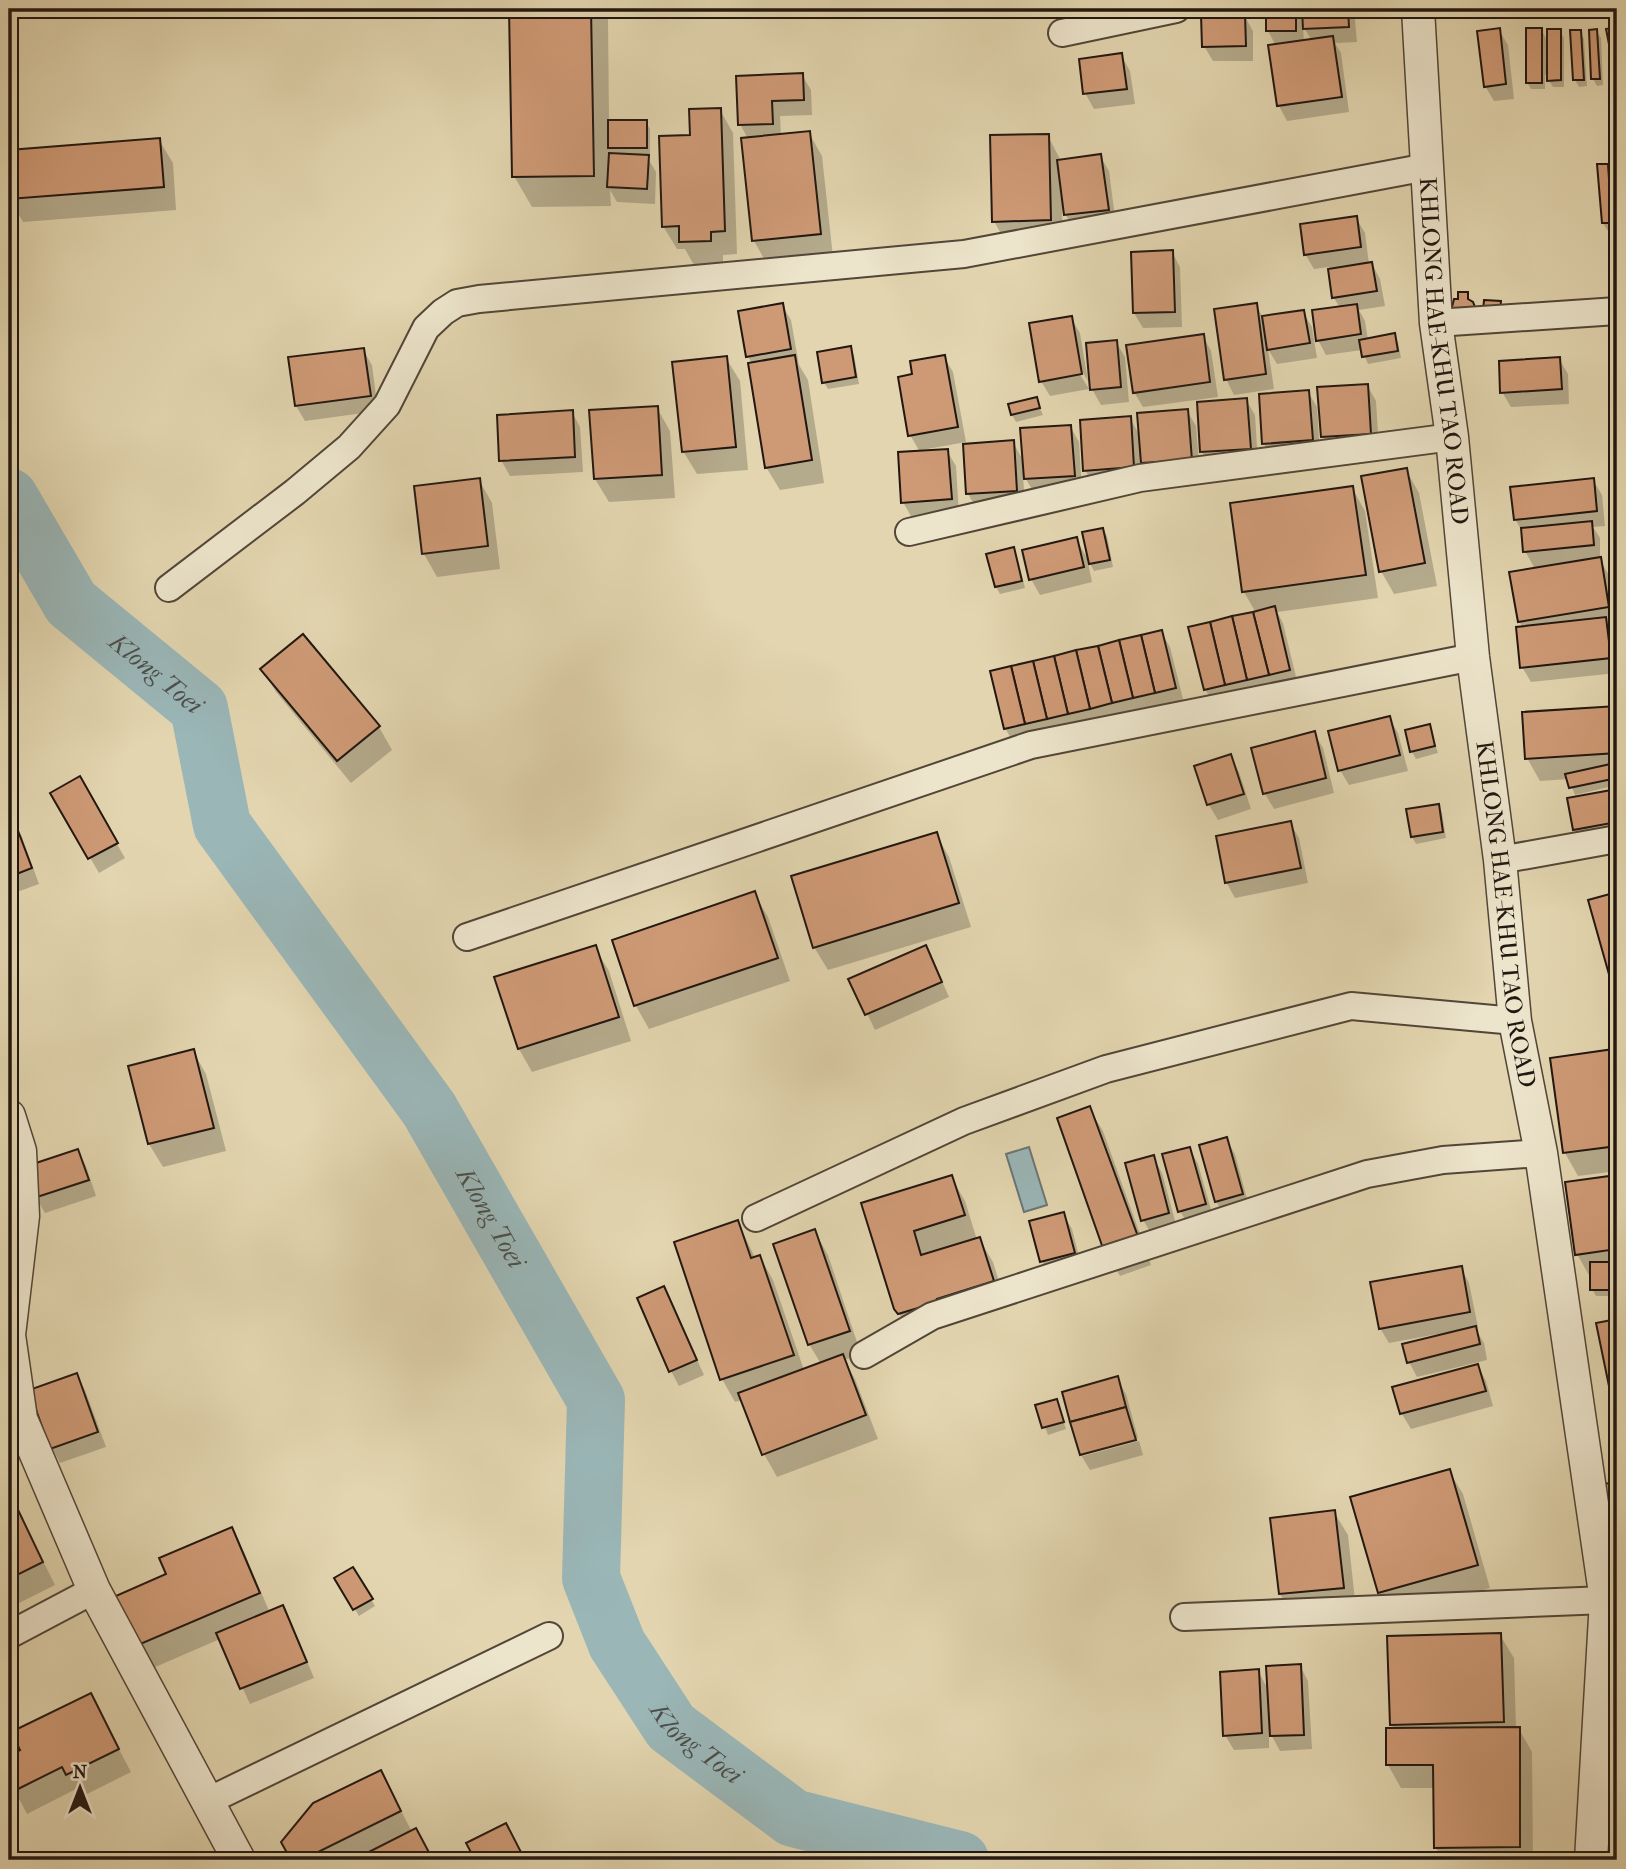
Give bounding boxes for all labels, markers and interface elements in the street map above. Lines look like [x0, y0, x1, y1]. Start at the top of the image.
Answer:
street label: KHLONG HAE-KHU TAO ROAD [1414, 176, 1474, 526]
water label: Klong Toei [102, 624, 210, 721]
street label: KHLONG HAE-KHU TAO ROAD [1470, 739, 1542, 1090]
water label: Klong Toei [449, 1160, 533, 1275]
water label: Klong Toei [643, 1695, 750, 1791]
north arrow [46, 1754, 116, 1824]
text: N [73, 1761, 88, 1783]

